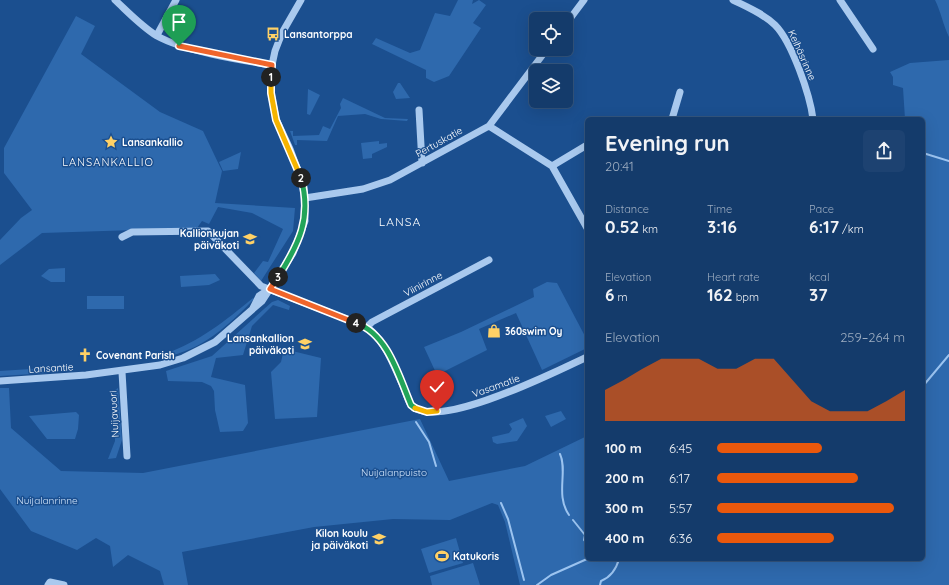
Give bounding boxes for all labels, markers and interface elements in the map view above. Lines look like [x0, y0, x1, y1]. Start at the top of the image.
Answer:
pin [162, 5, 196, 46]
icon: arrive [168, 11, 190, 33]
map controls [529, 12, 573, 108]
button: locate [529, 12, 573, 56]
bus stop icon: Lansantorppa [265, 26, 281, 42]
place label: Lansantorppa [284, 28, 352, 41]
street label: Keihäsrinne [785, 28, 819, 83]
button: layers [529, 64, 573, 108]
pin: 1 [261, 67, 281, 87]
text: 1 [269, 70, 273, 84]
street label: Pertuskatie [413, 124, 465, 160]
text: Evening run [605, 129, 730, 157]
button: share [863, 130, 905, 172]
place icon: Lansankallio [103, 134, 119, 150]
place label: Lansankallio [122, 136, 183, 149]
district label: LANSANKALLIO [62, 155, 154, 169]
text: 20:41 [605, 158, 634, 174]
pin: 2 [291, 168, 311, 188]
text: 2 [298, 171, 304, 185]
text: Distance [605, 202, 649, 216]
text: Time [707, 202, 732, 216]
text: Pace [809, 202, 834, 216]
district label: LANSA [379, 214, 421, 229]
text: 0.52 [605, 216, 639, 237]
text: 3:16 [707, 216, 737, 237]
text: 6:17 [809, 216, 839, 237]
text: km [639, 222, 658, 236]
text: /km [839, 222, 864, 236]
place label: Kallionkujan päiväkoti [180, 227, 239, 252]
school or university icon: Kallionkujan päiväkoti [242, 231, 258, 247]
pin: 3 [268, 267, 288, 287]
street label: Viinirinne [401, 268, 445, 300]
text: 3 [275, 270, 281, 284]
text: Elevation [605, 270, 651, 284]
text: Heart rate [707, 270, 759, 284]
text: kcal [809, 270, 830, 284]
text: 6 [605, 284, 614, 305]
text: 162 [707, 284, 733, 305]
text: 37 [809, 284, 827, 305]
text: m [614, 290, 627, 304]
text: bpm [733, 290, 759, 304]
pin: 4 [346, 313, 366, 333]
text: 4 [353, 316, 359, 330]
shop icon: 360swim Oy [486, 323, 502, 339]
place label: 360swim Oy [505, 325, 563, 338]
text: Elevation [605, 329, 660, 345]
text: 259–264 m [840, 329, 905, 345]
place label: Lansankallion päiväkoti [227, 332, 294, 357]
school or university icon: Lansankallion päiväkoti [297, 336, 313, 352]
church icon: Covenant Parish [77, 347, 93, 363]
place label: Covenant Parish [96, 349, 175, 362]
street label: Lansantie [28, 360, 74, 376]
pin [420, 370, 454, 411]
street label: Vasamatie [470, 371, 522, 401]
icon: check [426, 376, 448, 398]
street label: Nuijavuori [106, 390, 122, 438]
text: 100 m [605, 440, 642, 456]
text: 6:45 [669, 440, 692, 456]
park label: Nuijalanpuisto [361, 466, 427, 479]
text: 200 m [605, 470, 644, 486]
text: 6:17 [669, 470, 690, 486]
park label: Nuijalanrinne [16, 494, 78, 507]
text: 300 m [605, 500, 644, 516]
text: 5:57 [669, 500, 692, 516]
place label: Kilon koulu ja päiväkoti [310, 527, 368, 552]
text: 400 m [605, 530, 644, 546]
text: 6:36 [669, 530, 692, 546]
school or university icon: Kilon koulu ja päiväkoti [371, 531, 387, 547]
sports icon: Katukoris [434, 548, 450, 564]
place label: Katukoris [453, 550, 499, 563]

